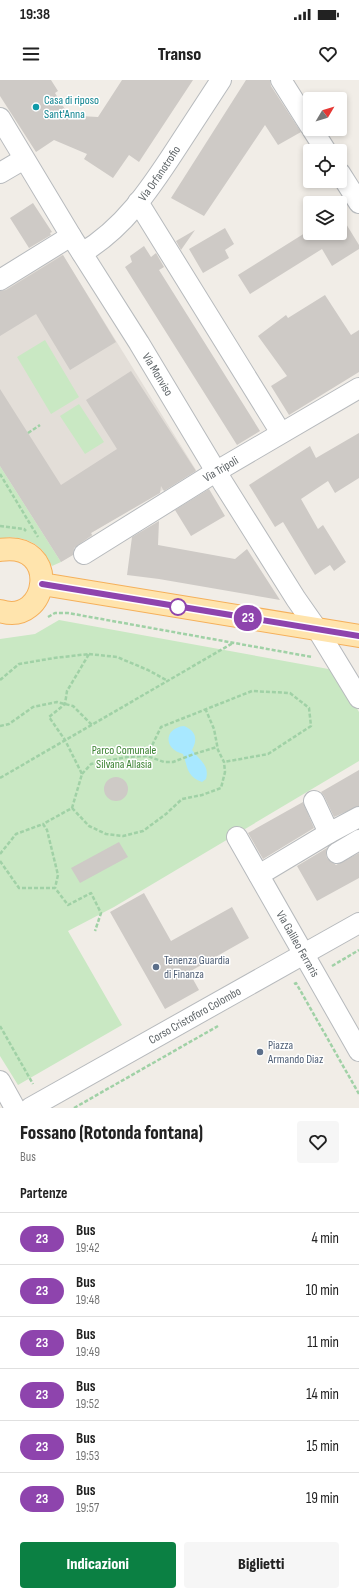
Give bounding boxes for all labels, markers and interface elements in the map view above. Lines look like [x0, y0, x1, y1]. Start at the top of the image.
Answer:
text: 19:38 [20, 5, 50, 24]
icon: menu [20, 43, 42, 65]
icon: heart [317, 43, 339, 65]
text: Transo [158, 44, 201, 65]
north arrow [303, 92, 347, 136]
map controls [303, 92, 347, 240]
place label: Casa di riposo Sant'Anna [44, 93, 99, 122]
marker: Casa di riposo Sant'Anna [31, 102, 41, 112]
street label: Via Orfanotrofio [135, 143, 184, 204]
button: locate [303, 144, 347, 188]
button: layers [303, 196, 347, 240]
street label: Via Monviso [139, 350, 176, 399]
street label: Via Tripoli [201, 453, 241, 486]
unlabelled marker [169, 598, 187, 616]
line badge: 23 [230, 605, 266, 631]
text: 23 [242, 609, 254, 626]
park label: Parco Comunale Silvana Allasia [92, 743, 156, 772]
street label: Via Galileo Ferraris [273, 908, 322, 980]
place label: Tenenza Guardia di Finanza [164, 953, 230, 982]
marker: Tenenza Guardia di Finanza [151, 962, 161, 972]
street label: Corso Cristoforo Colombo [146, 984, 244, 1048]
place label: Piazza Armando Diaz [267, 1038, 324, 1067]
marker: Piazza Armando Diaz [255, 1047, 265, 1057]
button: heart [297, 1121, 339, 1163]
text: Fossano (Rotonda fontana) [20, 1122, 203, 1145]
text: Bus [20, 1149, 36, 1165]
text: Partenze [20, 1184, 68, 1203]
text: Bus [76, 1221, 95, 1240]
text: 4 min [312, 1229, 339, 1248]
text: 23 [36, 1230, 48, 1247]
text: 19:42 [76, 1240, 100, 1256]
text: Bus [76, 1273, 95, 1292]
text: 10 min [306, 1281, 339, 1300]
text: 23 [36, 1282, 48, 1299]
text: 19:48 [76, 1292, 100, 1308]
text: Bus [76, 1325, 95, 1344]
text: 11 min [307, 1333, 339, 1352]
text: 23 [36, 1334, 48, 1351]
text: 19:49 [76, 1344, 100, 1360]
text: Bus [76, 1377, 95, 1396]
text: 14 min [306, 1385, 339, 1404]
text: 23 [36, 1386, 48, 1403]
text: 19:52 [76, 1396, 99, 1412]
text: Bus [76, 1429, 95, 1448]
text: 15 min [307, 1437, 339, 1456]
text: 23 [36, 1438, 48, 1455]
text: 19:53 [76, 1448, 99, 1464]
text: Bus [76, 1481, 95, 1500]
text: 19 min [306, 1489, 339, 1508]
text: 23 [36, 1490, 48, 1507]
text: 19:57 [76, 1500, 99, 1516]
button: Indicazioni [20, 1542, 176, 1588]
button: Biglietti [184, 1542, 339, 1588]

